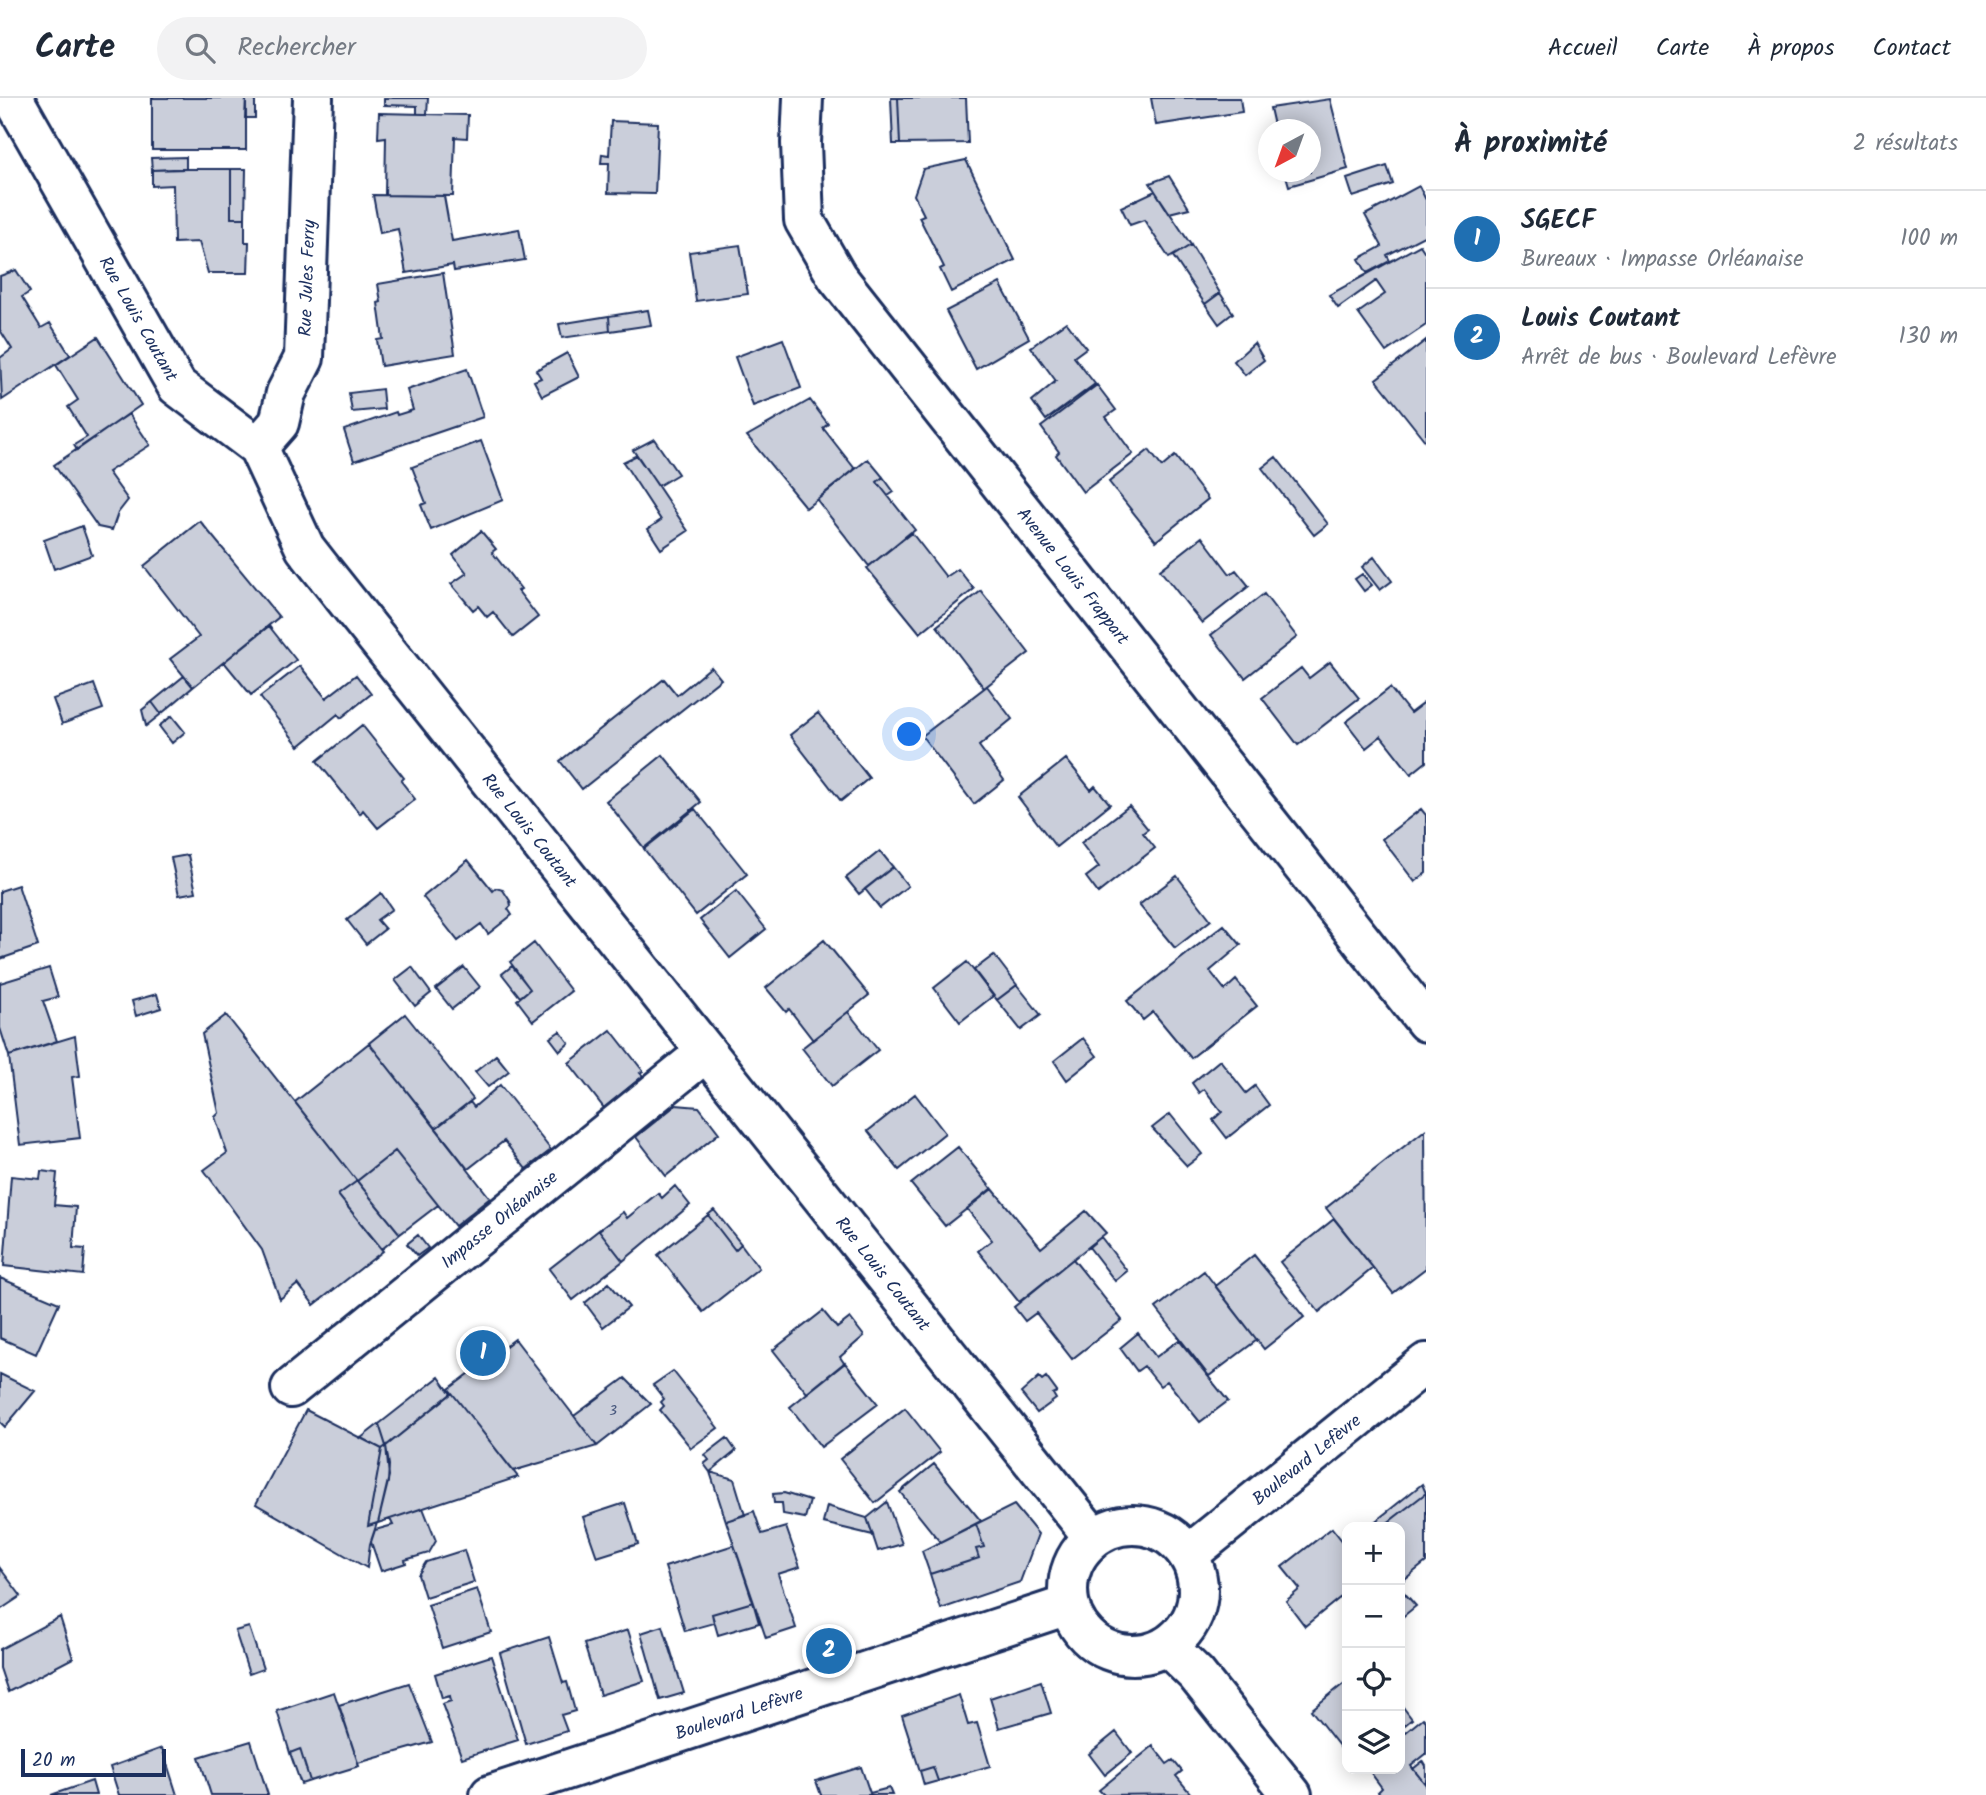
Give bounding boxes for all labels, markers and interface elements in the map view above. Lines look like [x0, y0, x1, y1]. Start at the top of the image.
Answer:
search box [157, 17, 647, 80]
text: Carte [35, 22, 115, 75]
text: Rechercher [237, 27, 356, 69]
icon: search [181, 29, 219, 67]
text: Accueil [1548, 29, 1618, 68]
text: Carte [1656, 29, 1709, 68]
text: À propos [1747, 29, 1834, 68]
text: Contact [1872, 29, 1951, 68]
north arrow [1258, 119, 1321, 182]
text: À proximité [1454, 120, 1607, 168]
text: 2 résultats [1853, 126, 1958, 162]
text: SGECF [1521, 200, 1595, 242]
street label: Rue Jules Ferry [292, 219, 325, 337]
text: 1 [1474, 221, 1480, 257]
text: 100 m [1900, 221, 1958, 257]
text: Bureaux · Impasse Orléanaise [1521, 242, 1804, 278]
street label: Rue Louis Coutant [90, 251, 185, 388]
text: Louis Coutant [1521, 298, 1680, 340]
text: 2 [1470, 319, 1484, 355]
text: 130 m [1899, 319, 1958, 355]
text: Arrêt de bus · Boulevard Lefèvre [1521, 340, 1837, 376]
street label: Avenue Louis Frappart [1008, 502, 1136, 653]
your location [892, 717, 926, 751]
street label: Rue Louis Coutant [474, 767, 584, 896]
street label: Impasse Orléanaise [435, 1164, 565, 1277]
street label: Rue Louis Coutant [827, 1211, 938, 1339]
pin: 1 [460, 1327, 506, 1379]
house number: 3 [609, 1400, 617, 1422]
street label: Boulevard Lefèvre [1246, 1408, 1368, 1514]
map controls [1342, 1522, 1405, 1774]
button: + [1342, 1522, 1405, 1585]
button: − [1342, 1585, 1405, 1648]
pin: 2 [806, 1625, 852, 1677]
button: locate [1342, 1648, 1405, 1711]
street label: Boulevard Lefèvre [671, 1680, 807, 1749]
button: layers [1342, 1711, 1405, 1774]
scale bar [21, 1746, 166, 1778]
text: 20 m [32, 1746, 75, 1776]

